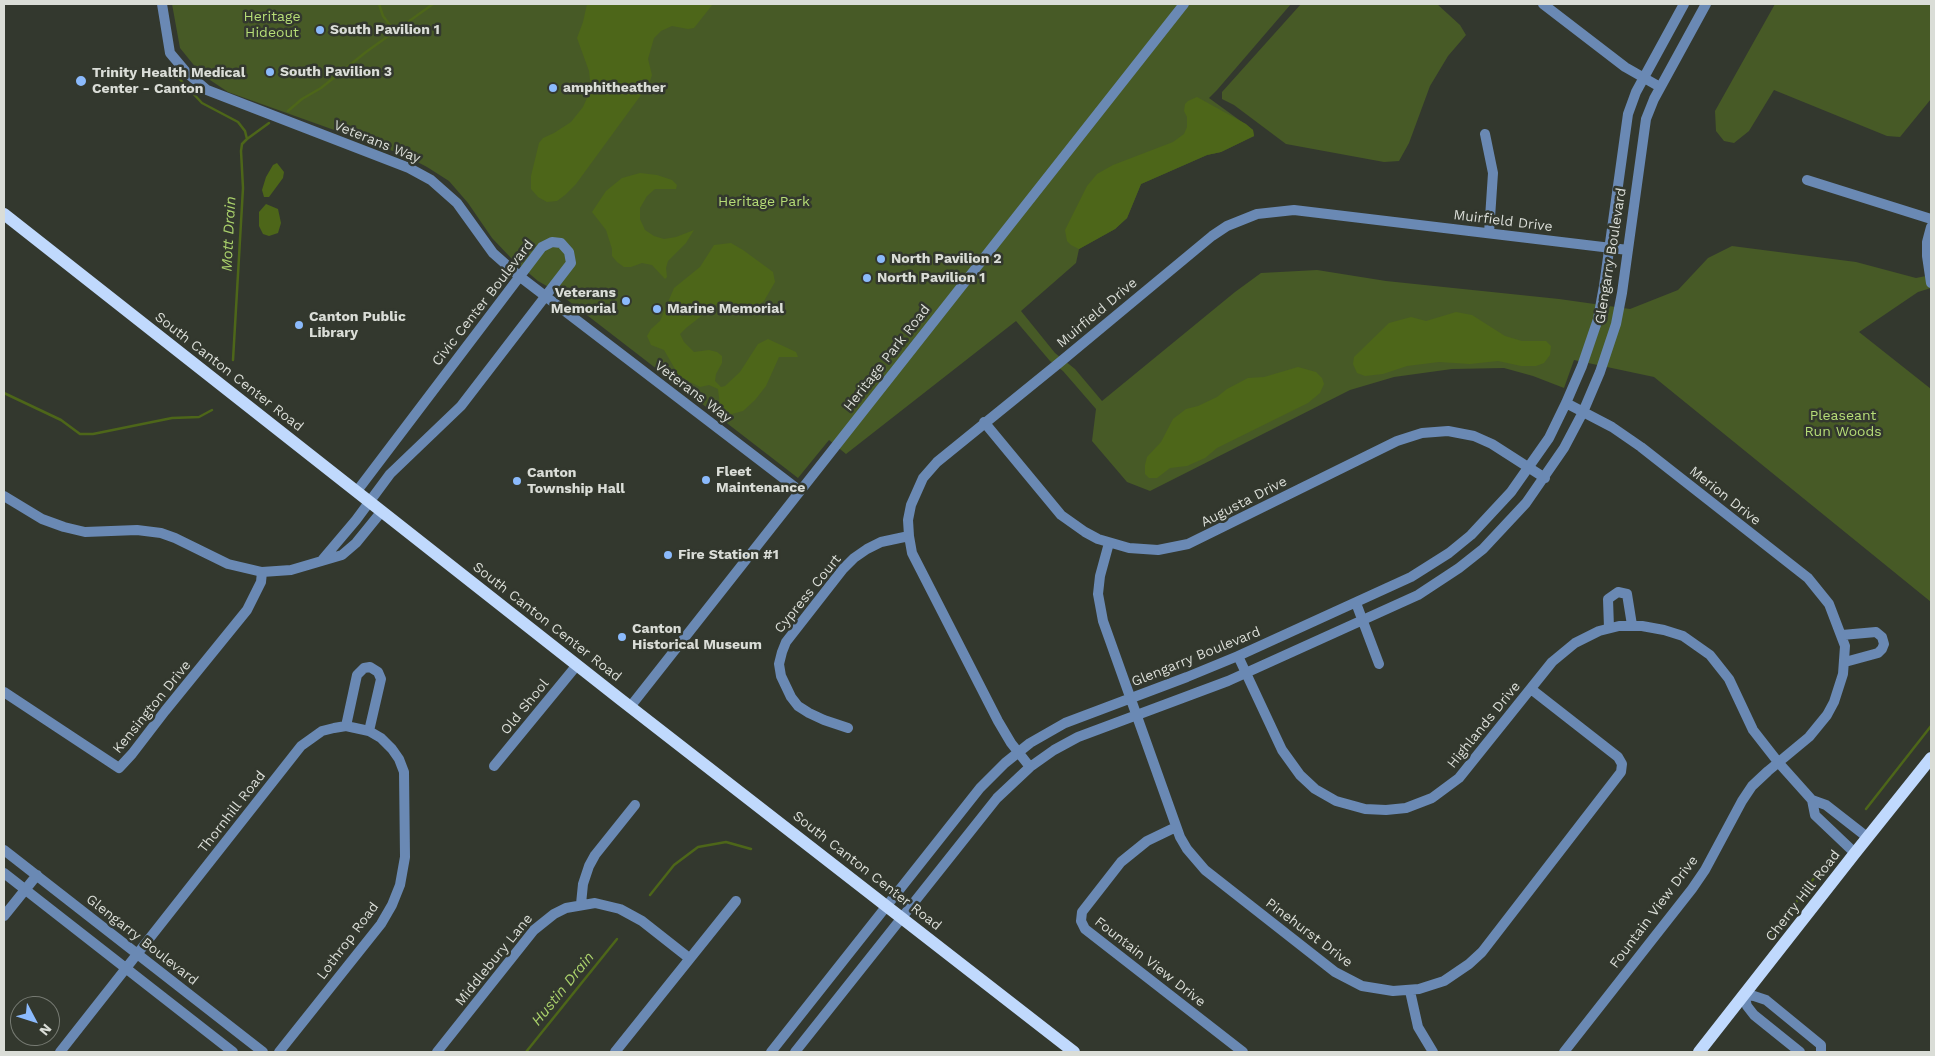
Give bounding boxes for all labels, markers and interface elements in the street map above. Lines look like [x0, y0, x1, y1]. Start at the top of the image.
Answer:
park label: Heritage Hideout [244, 9, 300, 41]
place label: South Pavilion 1 [330, 22, 440, 38]
marker: South Pavilion 1 [314, 24, 326, 36]
place label: South Pavilion 3 [280, 64, 392, 80]
place label: Trinity Health Medical Center - Canton [92, 65, 245, 98]
marker: South Pavilion 3 [264, 66, 276, 78]
marker: Trinity Health Medical Center - Canton [74, 74, 88, 88]
place label: amphitheather [563, 80, 666, 96]
marker: amphitheather [547, 82, 559, 94]
street label: Veterans Way [331, 117, 423, 167]
street label: Glengarry Boulevard [1592, 187, 1630, 325]
park label: Heritage Park [718, 194, 810, 210]
water label: Mott Drain [218, 196, 240, 272]
street label: Muirfield Drive [1452, 207, 1554, 235]
street label: Civic Center Boulevard [429, 237, 537, 369]
place label: North Pavilion 2 [891, 251, 1002, 267]
marker: North Pavilion 2 [875, 253, 887, 265]
place label: North Pavilion 1 [877, 270, 985, 286]
marker: North Pavilion 1 [861, 272, 873, 284]
street label: Muirfield Drive [1053, 274, 1141, 352]
place label: Veterans Memorial [551, 285, 616, 318]
marker: Veterans Memorial [620, 295, 632, 307]
place label: Marine Memorial [667, 301, 784, 317]
street label: Heritage Park Road [840, 301, 934, 415]
marker: Marine Memorial [651, 303, 663, 315]
street label: South Canton Center Road [151, 309, 307, 435]
place label: Canton Public Library [309, 309, 406, 342]
marker: Canton Public Library [293, 319, 305, 331]
street label: Veterans Way [651, 358, 735, 426]
park label: Pleaseant Run Woods [1804, 408, 1882, 441]
street label: Merion Drive [1686, 463, 1764, 529]
place label: Fleet Maintenance [716, 464, 805, 497]
place label: Canton Township Hall [527, 465, 625, 498]
street label: Augusta Drive [1198, 473, 1290, 531]
marker: Fleet Maintenance [700, 474, 712, 486]
marker: Canton Township Hall [511, 475, 523, 487]
place label: Fire Station #1 [678, 547, 779, 563]
marker: Fire Station #1 [662, 549, 674, 561]
street label: Cypress Court [771, 551, 845, 637]
street label: South Canton Center Road [469, 559, 625, 685]
place label: Canton Historical Museum [632, 621, 762, 654]
street label: Glengarry Boulevard [1129, 623, 1263, 691]
marker: Canton Historical Museum [616, 631, 628, 643]
street label: Kensington Drive [109, 657, 195, 757]
street label: Old Shool [497, 676, 553, 738]
street label: Highlands Drive [1444, 678, 1524, 772]
street label: Thornhill Road [195, 768, 269, 856]
street label: South Canton Center Road [789, 808, 945, 934]
street label: Cherry Hill Road [1762, 847, 1844, 945]
street label: Fountain View Drive [1606, 853, 1702, 971]
street label: Glengarry Boulevard [83, 891, 201, 989]
street label: Pinehurst Drive [1262, 895, 1356, 971]
street label: Lothrop Road [313, 899, 383, 983]
street label: Middlebury Lane [452, 911, 536, 1009]
street label: Fountain View Drive [1091, 913, 1209, 1011]
water label: Hustin Drain [528, 949, 598, 1029]
north arrow [10, 996, 60, 1046]
text: N [36, 1021, 55, 1039]

